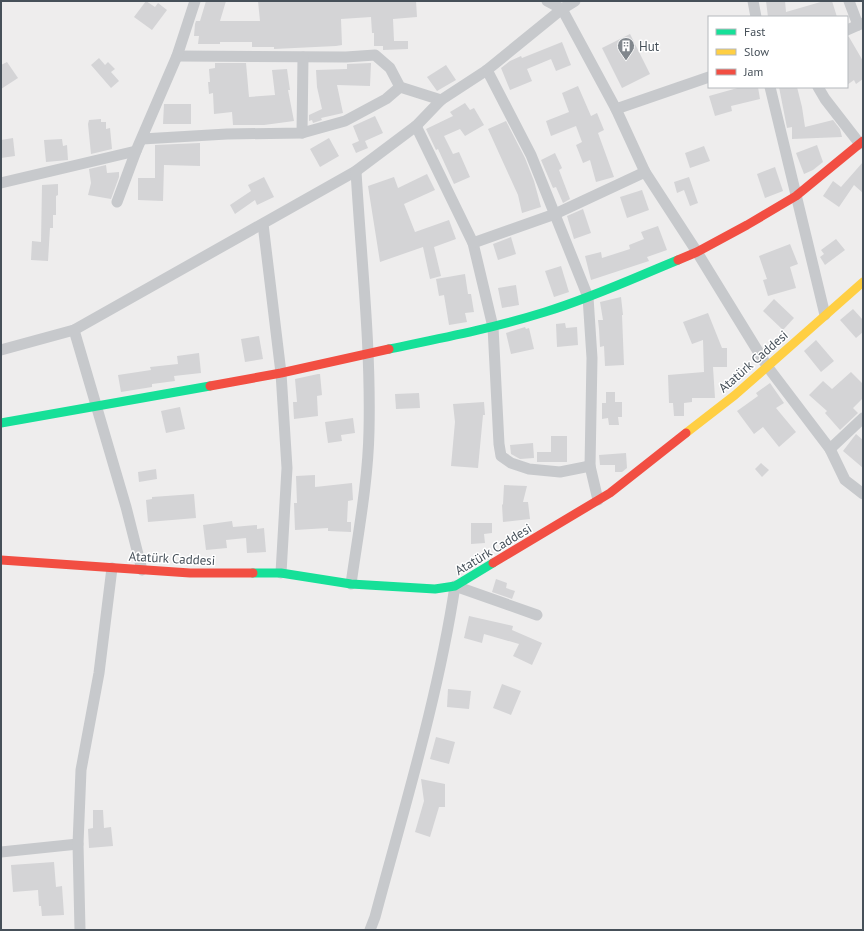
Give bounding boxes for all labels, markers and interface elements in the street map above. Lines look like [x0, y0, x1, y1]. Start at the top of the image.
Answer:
legend [708, 16, 848, 88]
text: Fast [744, 24, 765, 39]
building icon: Hut [616, 36, 636, 61]
place label: Hut [639, 38, 660, 55]
text: Slow [744, 44, 769, 59]
text: Jam [743, 64, 763, 79]
street label: Atatürk Caddesi [715, 327, 792, 396]
street label: Atatürk Caddesi [452, 520, 535, 579]
street label: Atatürk Caddesi [128, 548, 216, 569]

